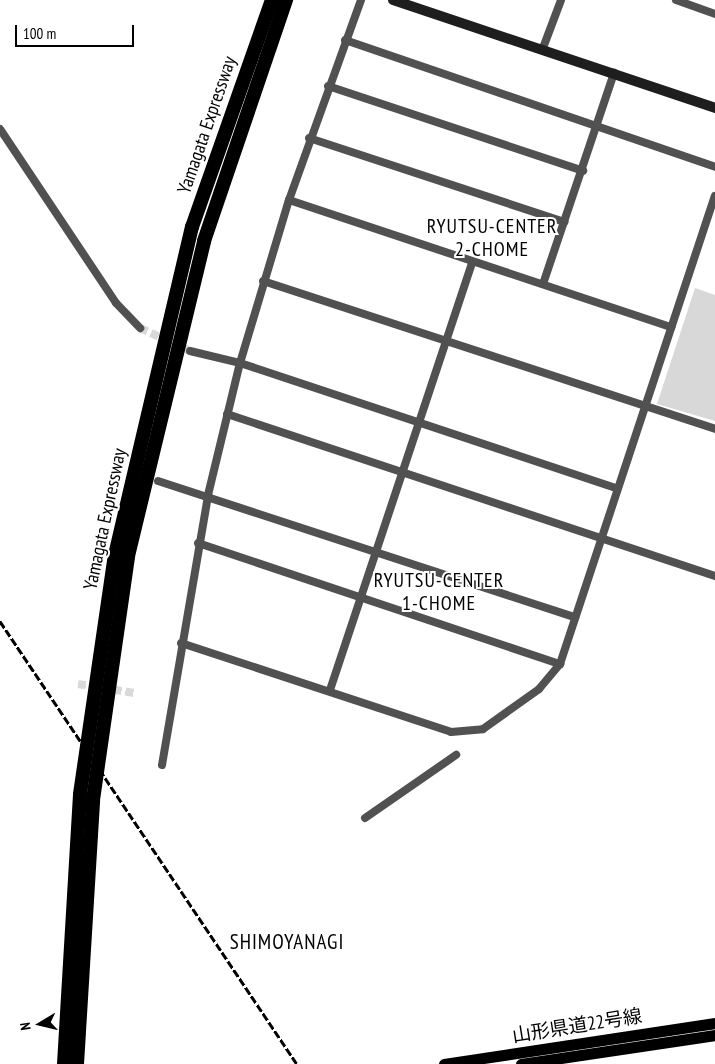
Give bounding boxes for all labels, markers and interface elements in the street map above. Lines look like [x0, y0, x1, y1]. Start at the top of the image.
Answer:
scale bar [18, 15, 136, 47]
text: 100 m [23, 24, 56, 43]
street label: Yamagata Expressway [173, 53, 241, 197]
district label: RYUTSU-CENTER 2-CHOME [425, 215, 559, 262]
street label: Yamagata Expressway [79, 446, 131, 592]
district label: RYUTSU-CENTER 1-CHOME [372, 568, 506, 615]
district label: SHIMOYANAGI [228, 929, 346, 955]
north arrow [15, 999, 65, 1049]
street label: 山形県道22号線 [510, 1004, 644, 1048]
text: N [16, 1021, 35, 1031]

